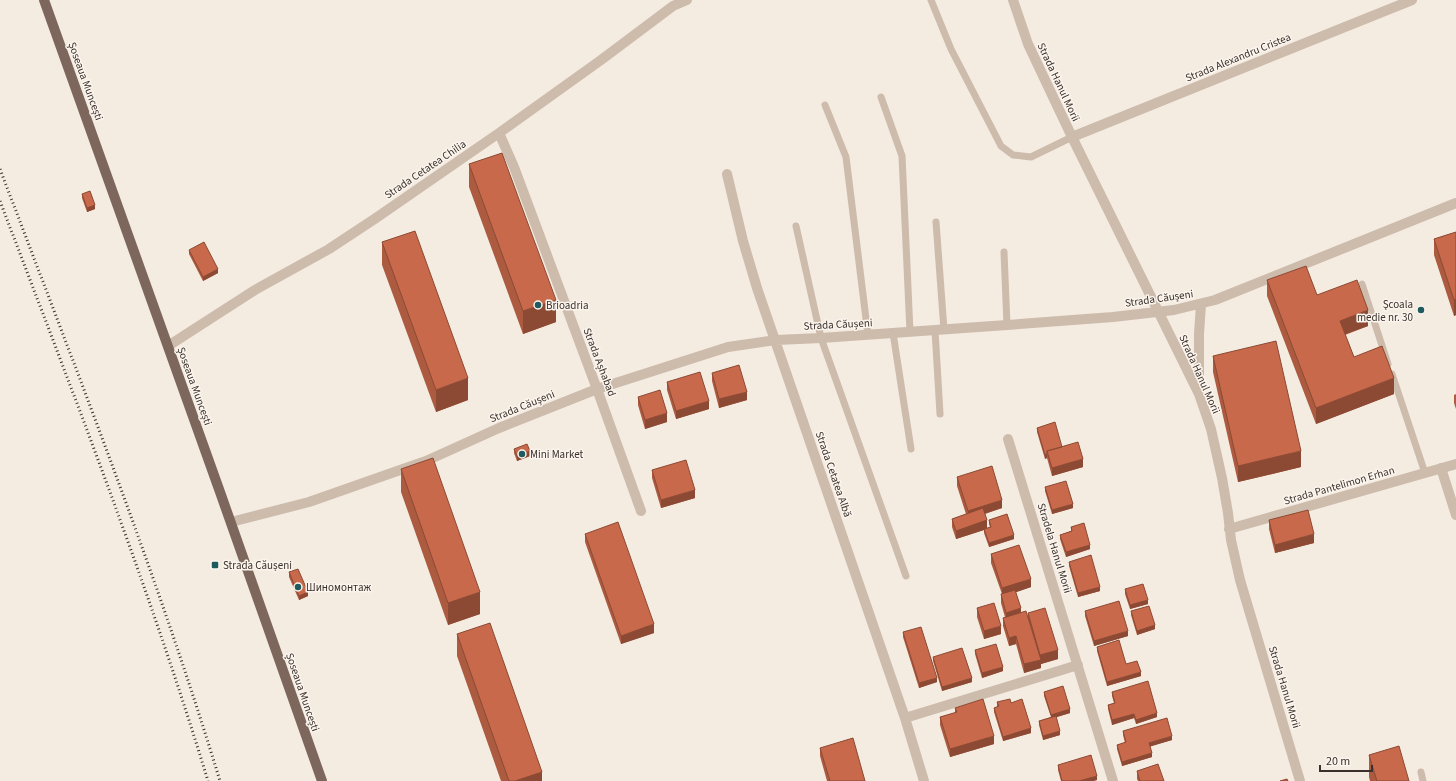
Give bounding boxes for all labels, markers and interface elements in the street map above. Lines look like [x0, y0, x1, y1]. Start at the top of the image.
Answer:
street label: Strada Alexandru Cristea [1183, 29, 1293, 85]
street label: Șoseaua Muncești [64, 40, 107, 122]
street label: Strada Hanul Morii [1034, 40, 1083, 124]
street label: Strada Cetatea Chilia [382, 137, 469, 202]
street label: Strada Căușeni [1124, 286, 1194, 311]
place label: Şcoala medie nr. 30 [1357, 297, 1413, 325]
place label: Brioadria [546, 298, 589, 313]
marker: Brioadria [533, 300, 543, 310]
marker: Şcoala medie nr. 30 [1416, 305, 1426, 315]
street label: Strada Căușeni [803, 315, 873, 334]
street label: Strada Așhabad [580, 326, 619, 399]
street label: Strada Hanul Morii [1175, 332, 1224, 416]
street label: Șoseaua Muncești [173, 345, 216, 427]
street label: Strada Căușeni [487, 387, 557, 426]
street label: Strada Cetatea Albă [812, 429, 855, 519]
place label: Mini Market [530, 447, 584, 462]
marker: Mini Market [517, 449, 527, 459]
street label: Strada Pantelimon Erhan [1282, 462, 1396, 508]
street label: Stradela Hanul Morii [1034, 501, 1075, 595]
place label: Strada Căușeni [223, 558, 292, 573]
marker: Strada Căușeni [210, 560, 220, 570]
place label: Шиномонтаж [306, 580, 371, 595]
marker: Шиномонтаж [293, 582, 303, 592]
street label: Strada Hanul Morii [1265, 644, 1304, 730]
street label: Șoseaua Muncești [282, 651, 323, 733]
scale bar [1320, 747, 1372, 773]
text: 20 m [1326, 753, 1350, 770]

